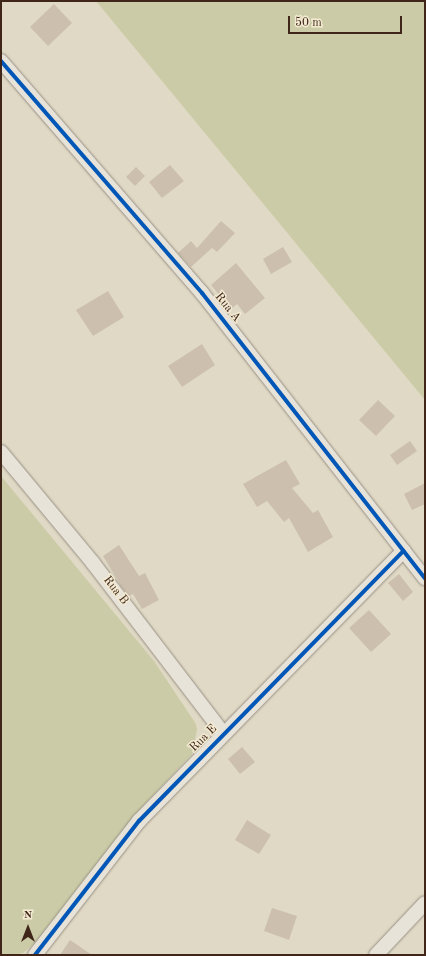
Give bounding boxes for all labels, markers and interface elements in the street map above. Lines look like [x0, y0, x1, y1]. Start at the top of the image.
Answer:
scale bar [290, 8, 404, 34]
text: 50 m [295, 17, 322, 29]
street label: Rua A [211, 290, 243, 326]
street label: Rua B [99, 574, 131, 608]
street label: Rua E [187, 722, 221, 756]
north arrow [8, 908, 48, 948]
text: N [24, 910, 32, 921]

